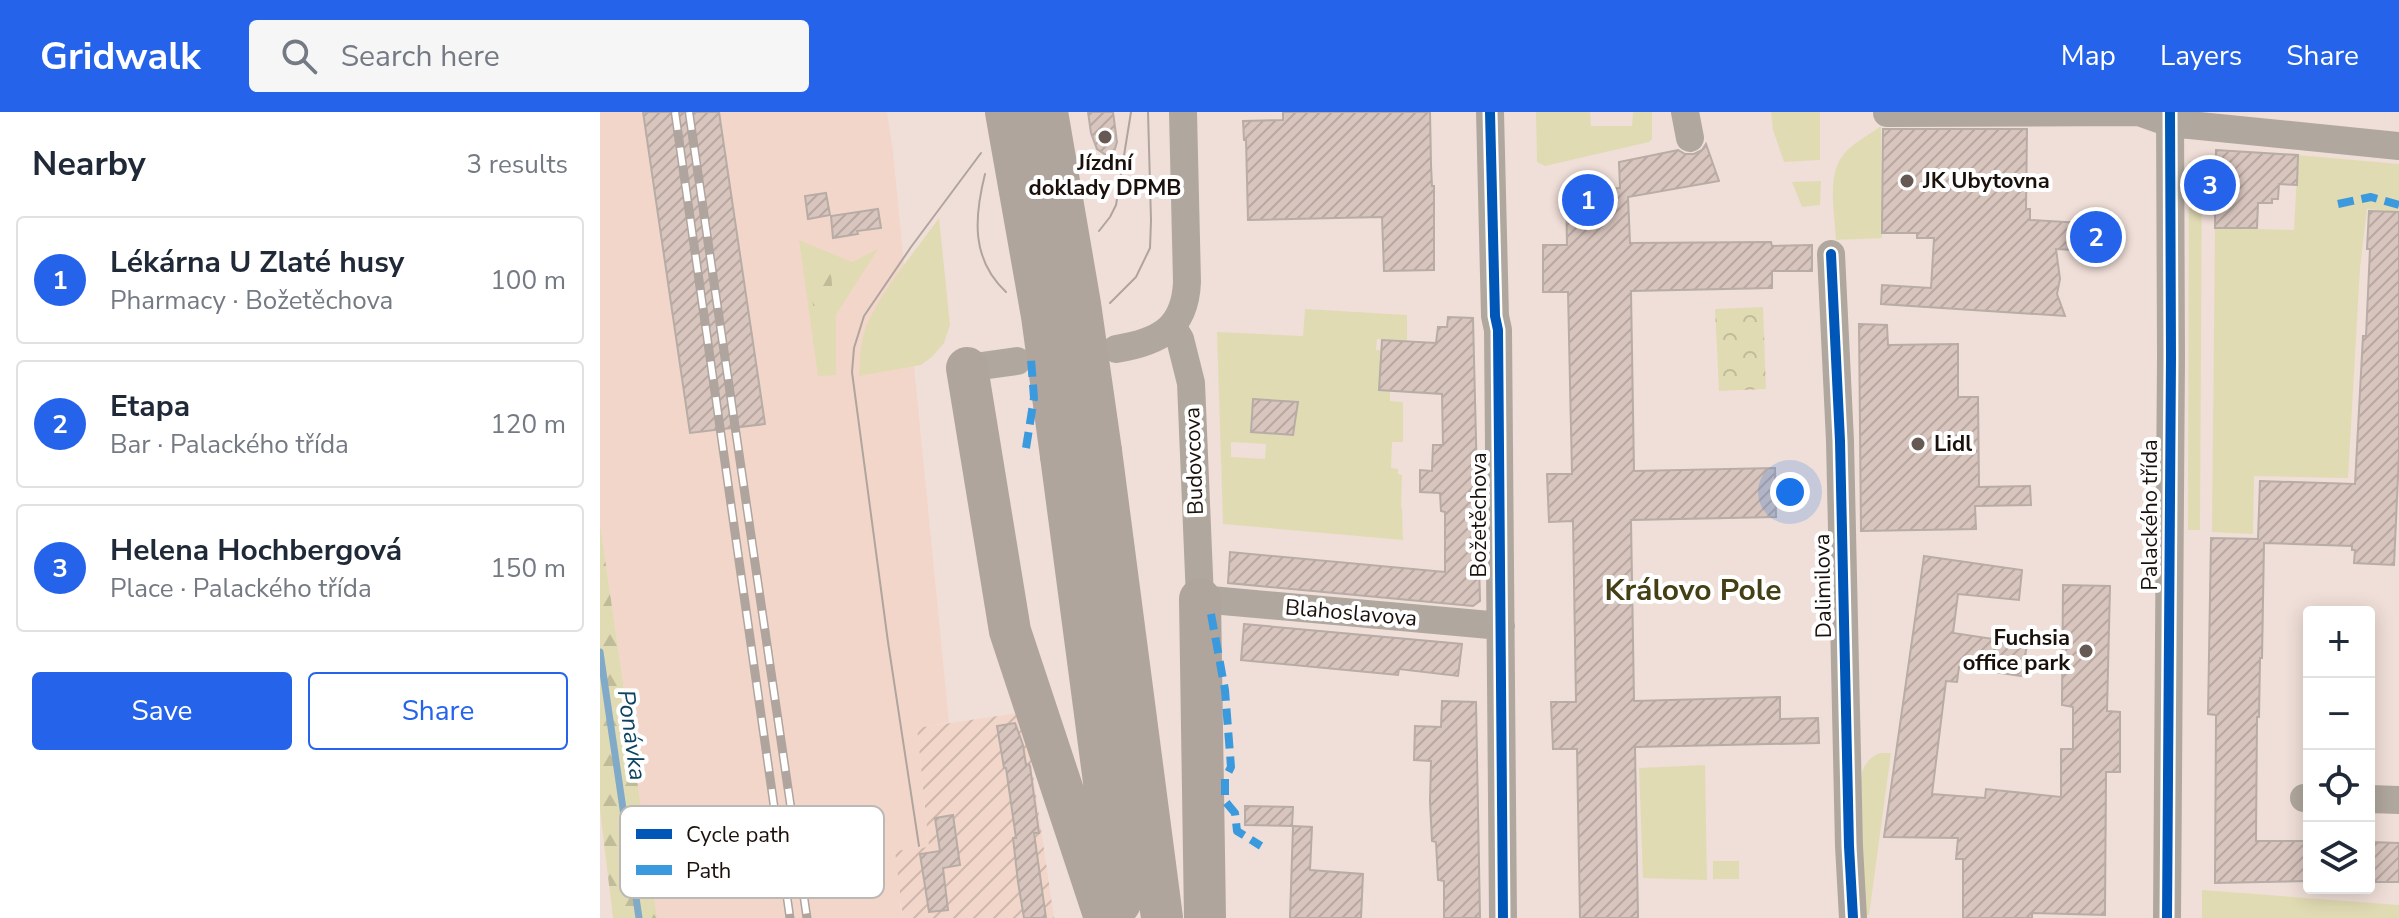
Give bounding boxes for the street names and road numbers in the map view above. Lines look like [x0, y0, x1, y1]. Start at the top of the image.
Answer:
street label: Budovcova [1177, 406, 1211, 516]
street label: Palackého třída [2135, 439, 2165, 591]
street label: Božetěchova [1464, 452, 1494, 578]
street label: Dalimilova [1807, 533, 1839, 639]
street label: Blahoslavova [1284, 592, 1418, 634]

